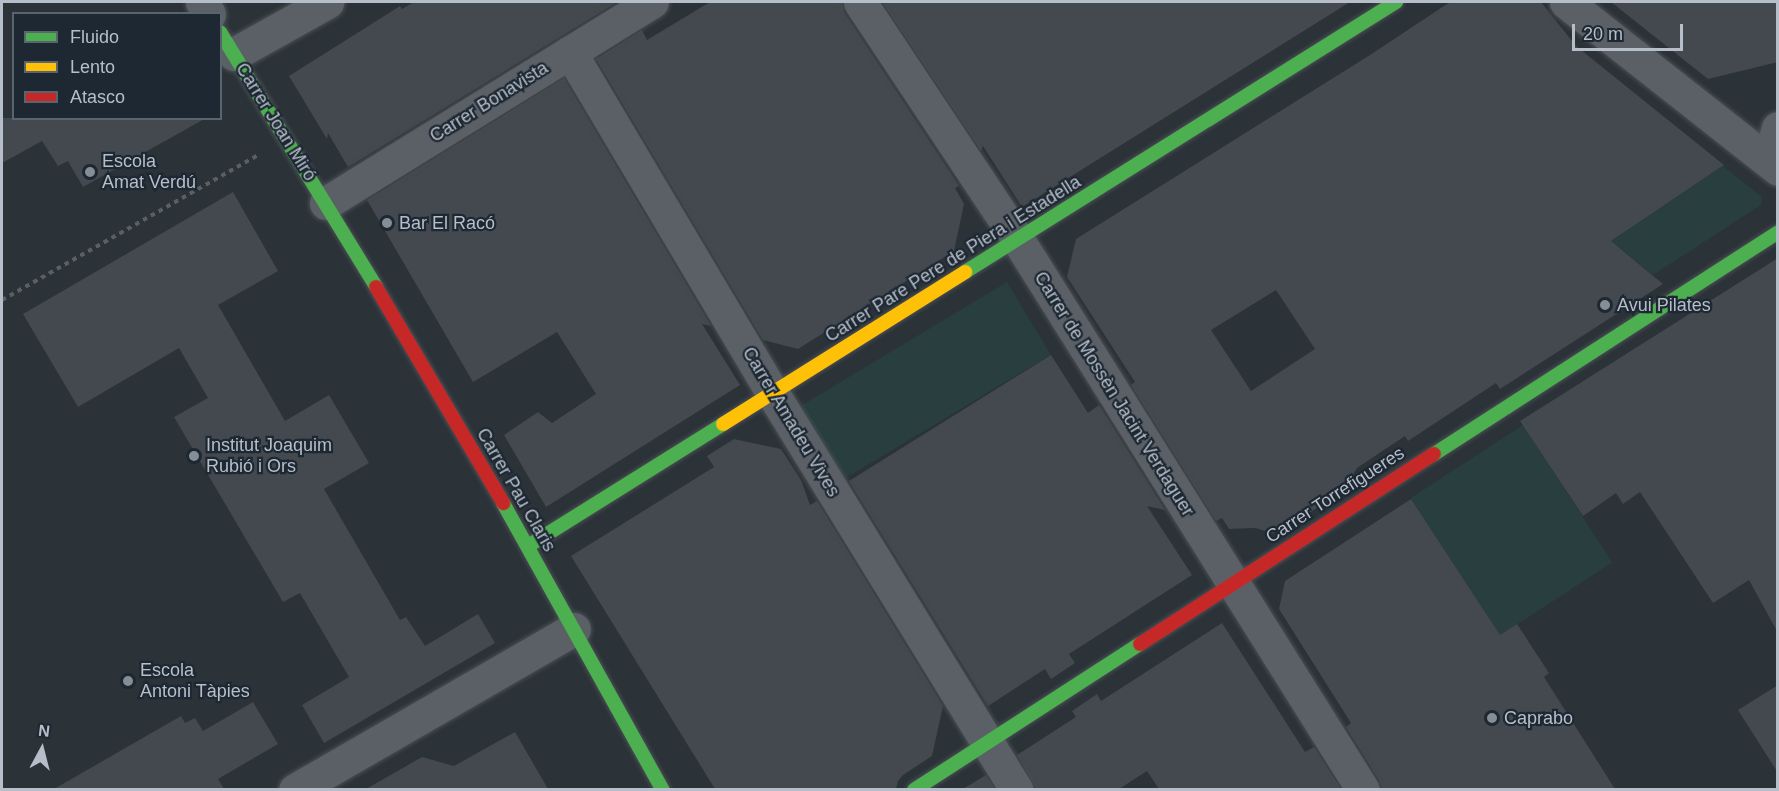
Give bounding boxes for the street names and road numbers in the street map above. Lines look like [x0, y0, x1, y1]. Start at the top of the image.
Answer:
street label: Carrer Bonavista [426, 57, 552, 147]
street label: Carrer Joan Miró [231, 59, 321, 185]
street label: Carrer Pare Pere de Piera i Estadella [821, 171, 1085, 347]
street label: Carrer de Mossèn Jacint Verdaguer [1030, 268, 1198, 520]
street label: Carrer Amadeu Vives [738, 343, 844, 501]
street label: Carrer Pau Claris [472, 424, 560, 556]
street label: Carrer Torrefigueres [1262, 442, 1408, 548]

